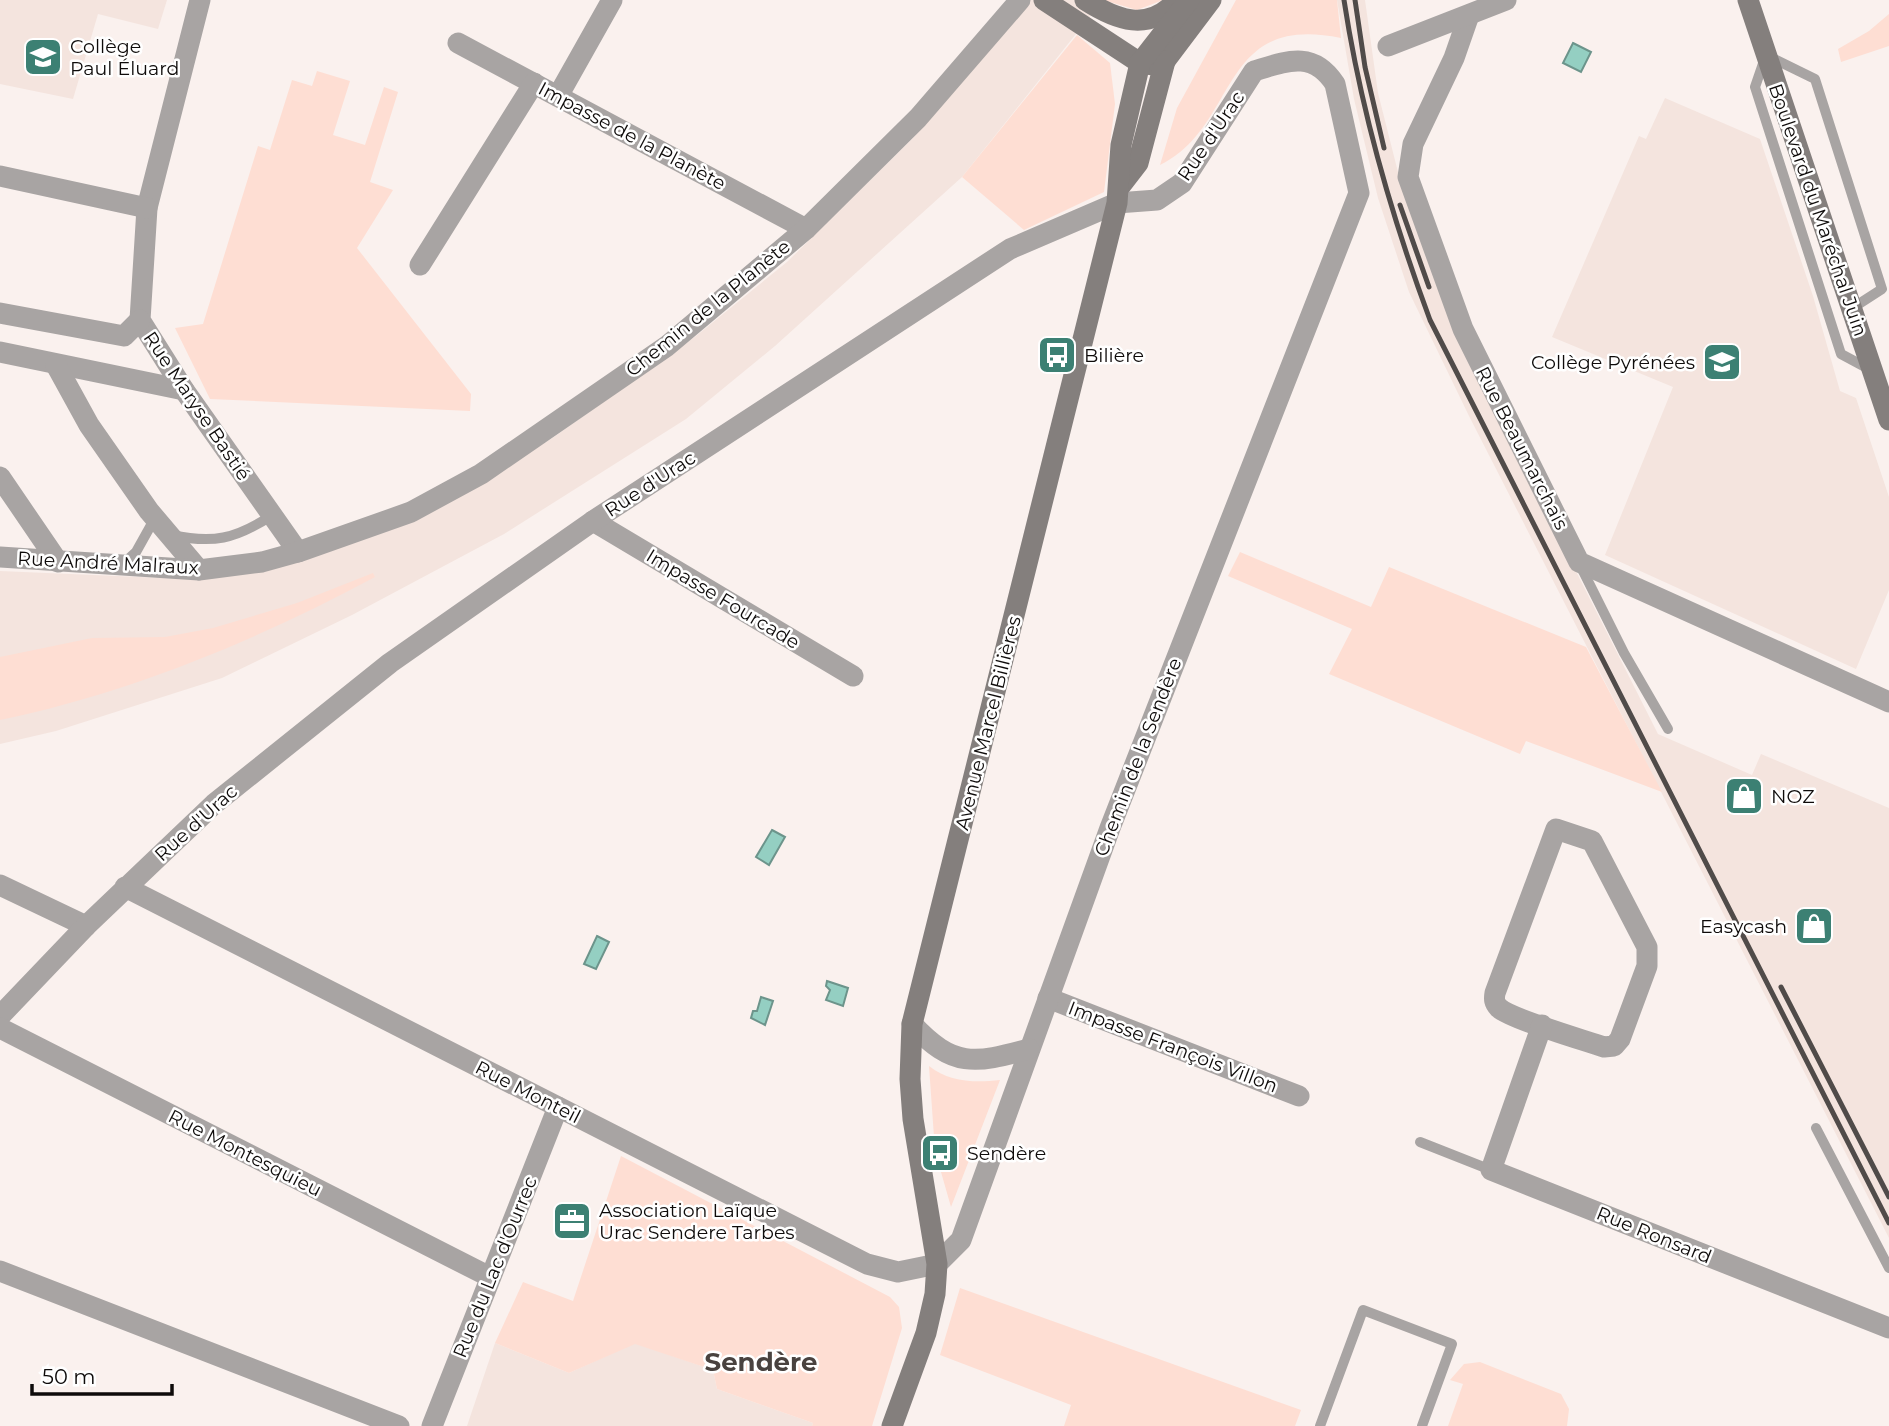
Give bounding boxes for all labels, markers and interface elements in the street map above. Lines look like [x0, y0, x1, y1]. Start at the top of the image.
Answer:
place label: Collège Paul Éluard [70, 35, 179, 80]
school or university icon: Collège Paul Éluard [22, 36, 64, 78]
street label: Impasse de la Planète [534, 77, 730, 195]
street label: Boulevard du Maréchal Juin [1764, 81, 1872, 339]
street label: Rue d'Urac [1173, 87, 1249, 185]
street label: Chemin de la Planète [621, 235, 795, 381]
street label: Rue Maryse Bastié [139, 327, 255, 485]
bus stop icon: Bilière [1036, 334, 1078, 376]
school or university icon: Collège Pyrénées [1701, 341, 1743, 383]
place label: Bilière [1084, 344, 1144, 367]
place label: Collège Pyrénées [1531, 351, 1695, 374]
street label: Rue Beaumarchais [1471, 362, 1573, 534]
street label: Rue d'Urac [600, 446, 700, 522]
street label: Impasse Fourcade [642, 544, 804, 654]
street label: Rue André Malraux [17, 547, 199, 579]
street label: Avenue Marcel Billières [950, 614, 1026, 832]
street label: Chemin de la Sendère [1090, 655, 1186, 859]
shop icon: NOZ [1723, 775, 1765, 817]
street label: Rue d'Urac [150, 780, 242, 866]
place label: NOZ [1771, 785, 1815, 808]
shop icon: Easycash [1793, 905, 1835, 947]
place label: Easycash [1700, 915, 1787, 938]
street label: Impasse François Villon [1065, 996, 1281, 1098]
street label: Rue Monteil [472, 1056, 584, 1128]
street label: Rue Montesquieu [164, 1104, 326, 1202]
bus stop icon: Sendère [919, 1132, 961, 1174]
place label: Sendère [967, 1142, 1046, 1165]
street label: Rue du Lac d'Ourrec [448, 1173, 542, 1361]
place label: Association Laïque Urac Sendere Tarbes [599, 1199, 795, 1244]
office icon: Association Laïque Urac Sendere Tarbes [551, 1200, 593, 1242]
street label: Rue Ronsard [1593, 1201, 1715, 1269]
district label: Sendère [705, 1346, 817, 1378]
scale bar [32, 1352, 172, 1396]
text: 50 m [42, 1364, 96, 1389]

